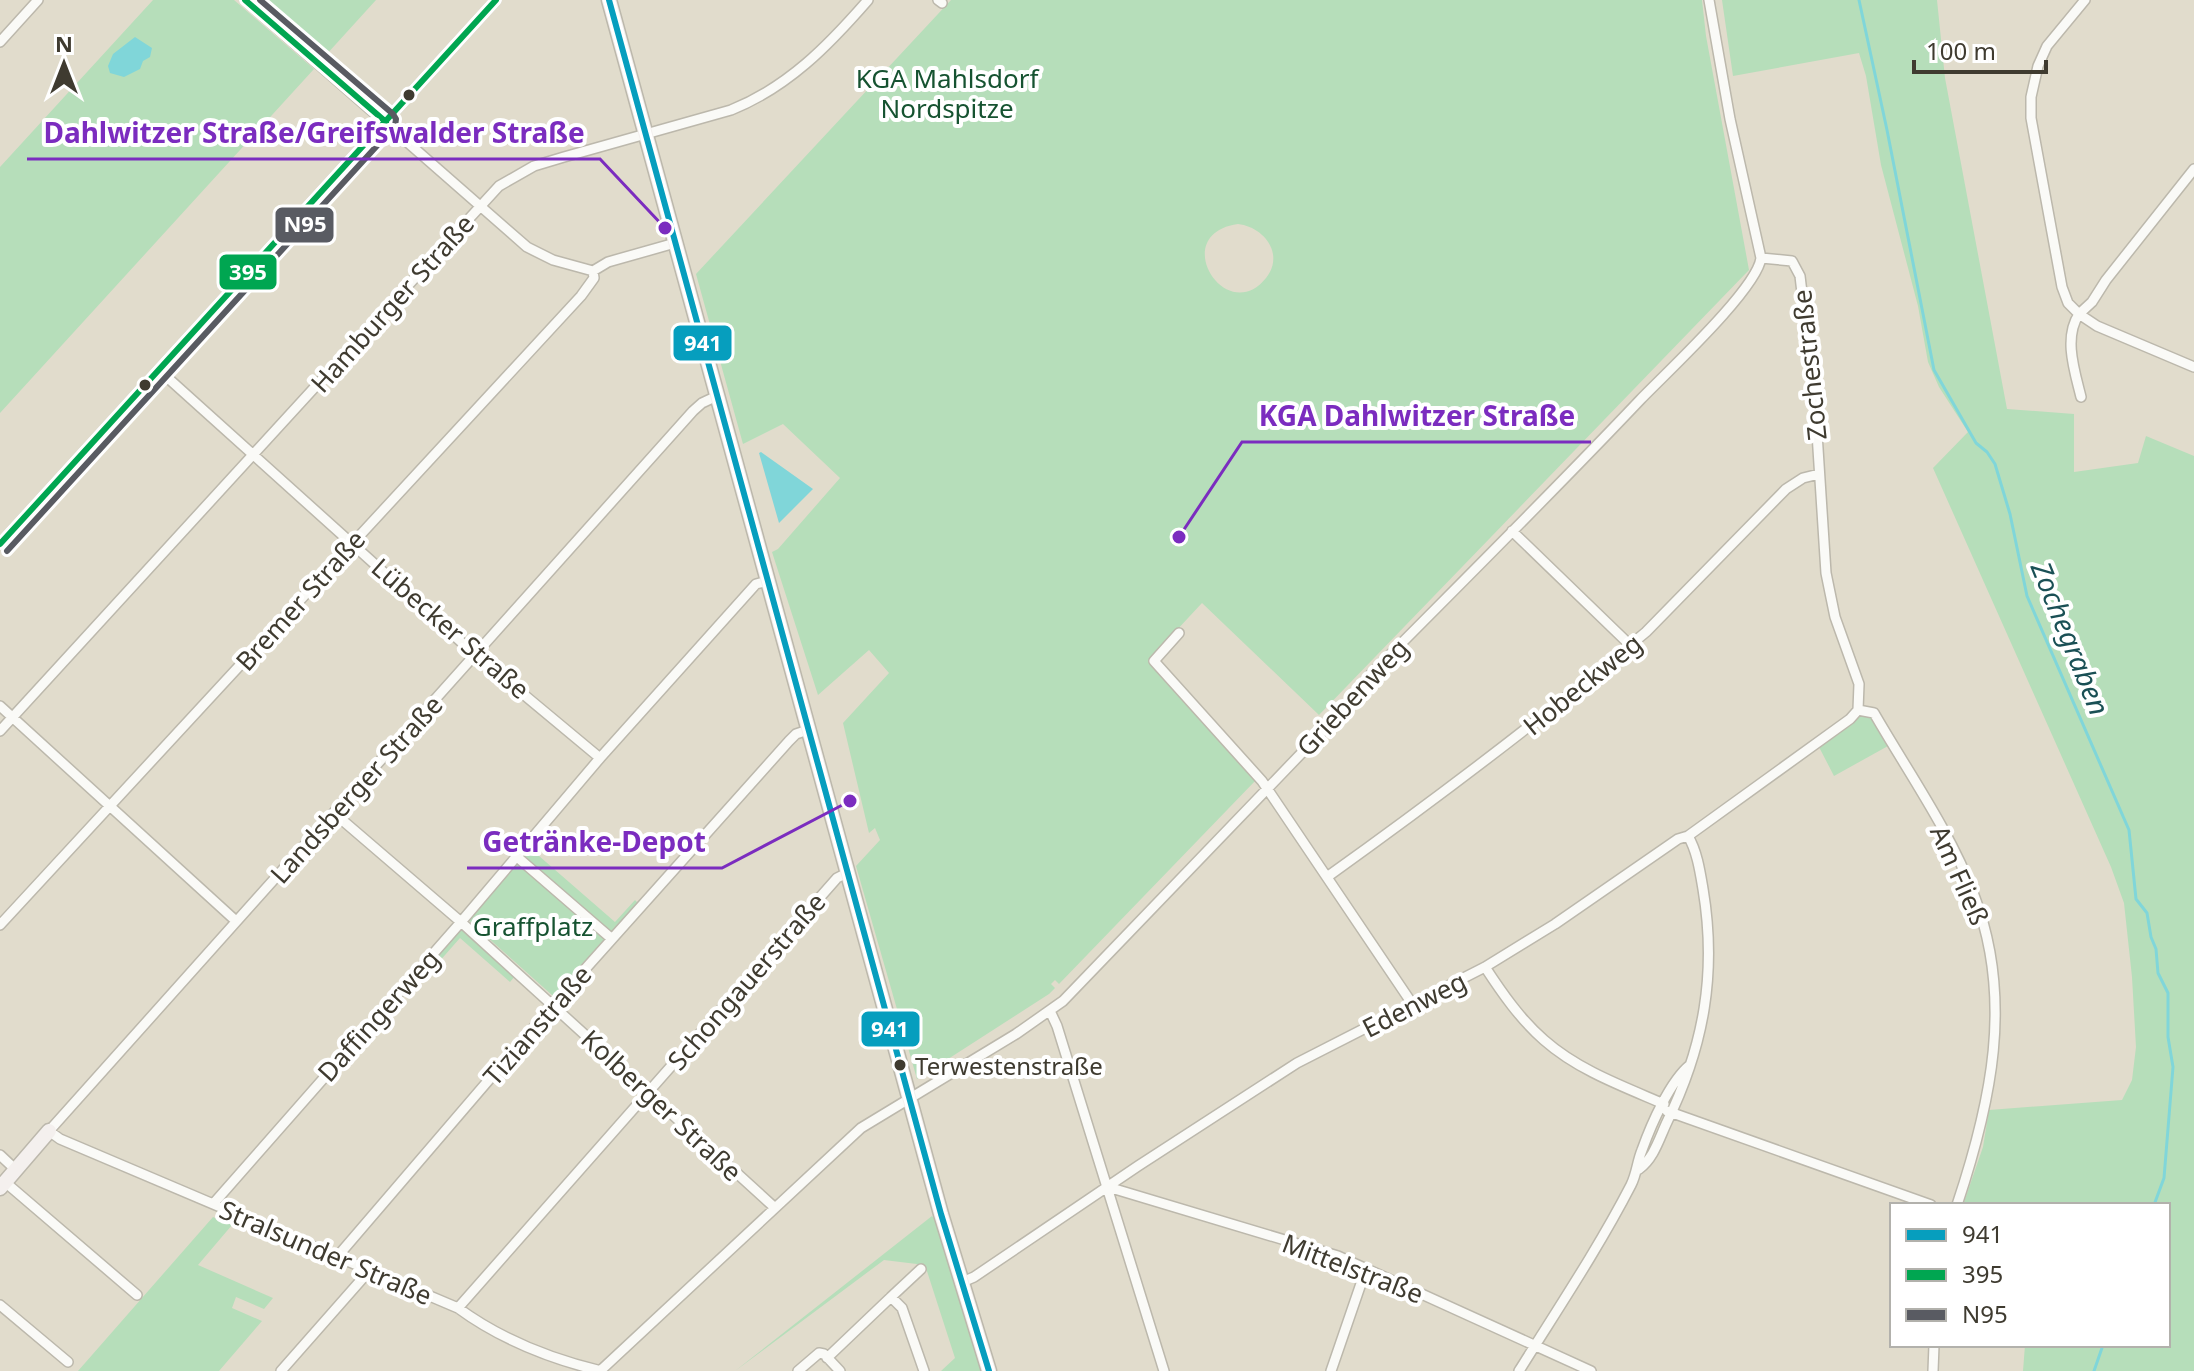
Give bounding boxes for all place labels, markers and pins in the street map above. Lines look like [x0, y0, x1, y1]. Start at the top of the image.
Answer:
unlabelled marker [401, 87, 417, 103]
callout: Dahlwitzer Straße/Greifswalder Straße [27, 107, 600, 159]
unlabelled marker [137, 377, 153, 393]
callout: KGA Dahlwitzer Straße [1242, 390, 1591, 442]
callout: Getränke-Depot [467, 816, 722, 868]
place label: Terwestenstraße [915, 1049, 1103, 1082]
marker: Terwestenstraße [892, 1057, 908, 1073]

